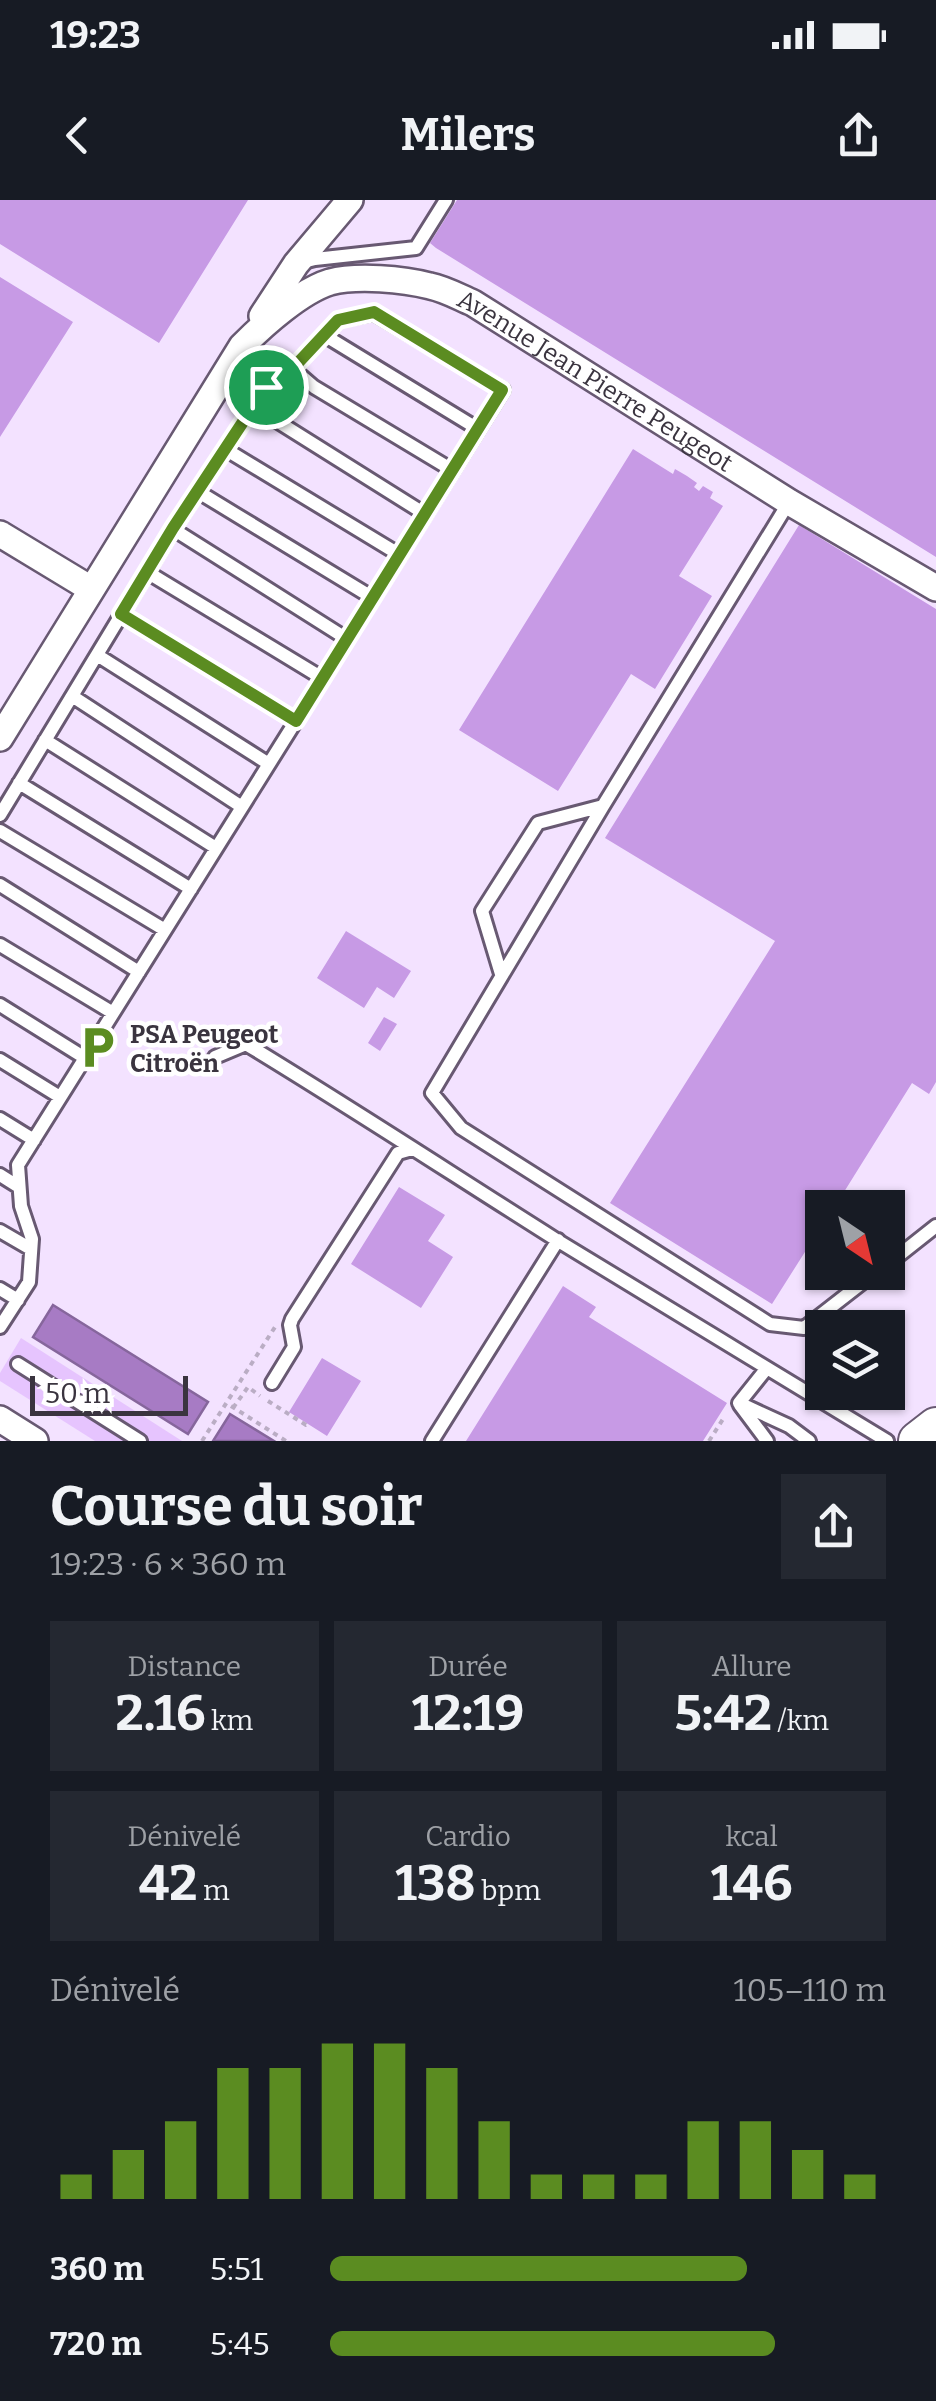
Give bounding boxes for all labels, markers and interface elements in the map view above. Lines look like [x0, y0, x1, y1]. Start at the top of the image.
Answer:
text: 19:23 [50, 12, 141, 58]
icon: back [50, 108, 105, 163]
text: Milers [400, 108, 536, 162]
icon: share [831, 108, 886, 163]
street label: Avenue Jean Pierre Peugeot [453, 284, 738, 479]
pin [224, 345, 309, 430]
icon: arrive [239, 360, 294, 415]
place label: PSA Peugeot Citroën [130, 1020, 278, 1079]
parking icon: PSA Peugeot Citroën [73, 1024, 121, 1072]
north arrow [805, 1190, 905, 1290]
map controls [805, 1190, 905, 1410]
button: layers [805, 1310, 905, 1410]
scale bar [30, 1371, 188, 1416]
text: 50 m [45, 1377, 110, 1410]
text: Course du soir [50, 1474, 423, 1540]
button: share [781, 1474, 886, 1579]
text: 19:23 · 6 × 360 m [50, 1545, 286, 1583]
text: Distance [128, 1650, 241, 1683]
text: Durée [428, 1650, 508, 1683]
text: Allure [712, 1650, 792, 1683]
text: 2.16 [115, 1683, 205, 1743]
text: 12:19 [412, 1683, 524, 1743]
text: 5:42 [674, 1683, 772, 1743]
text: km [205, 1704, 253, 1737]
text: /km [772, 1704, 829, 1737]
text: Dénivelé [127, 1820, 241, 1853]
text: Cardio [425, 1820, 511, 1853]
text: kcal [726, 1820, 778, 1853]
text: 42 [139, 1853, 197, 1913]
text: 138 [395, 1853, 476, 1913]
text: 146 [711, 1853, 792, 1913]
text: m [197, 1874, 230, 1907]
text: bpm [476, 1874, 541, 1907]
text: Dénivelé [50, 1971, 180, 2009]
text: 105–110 m [734, 1971, 886, 2009]
text: 360 m [50, 2250, 144, 2288]
text: 5:51 [210, 2250, 264, 2288]
text: 720 m [50, 2325, 142, 2363]
text: 5:45 [210, 2325, 270, 2363]

